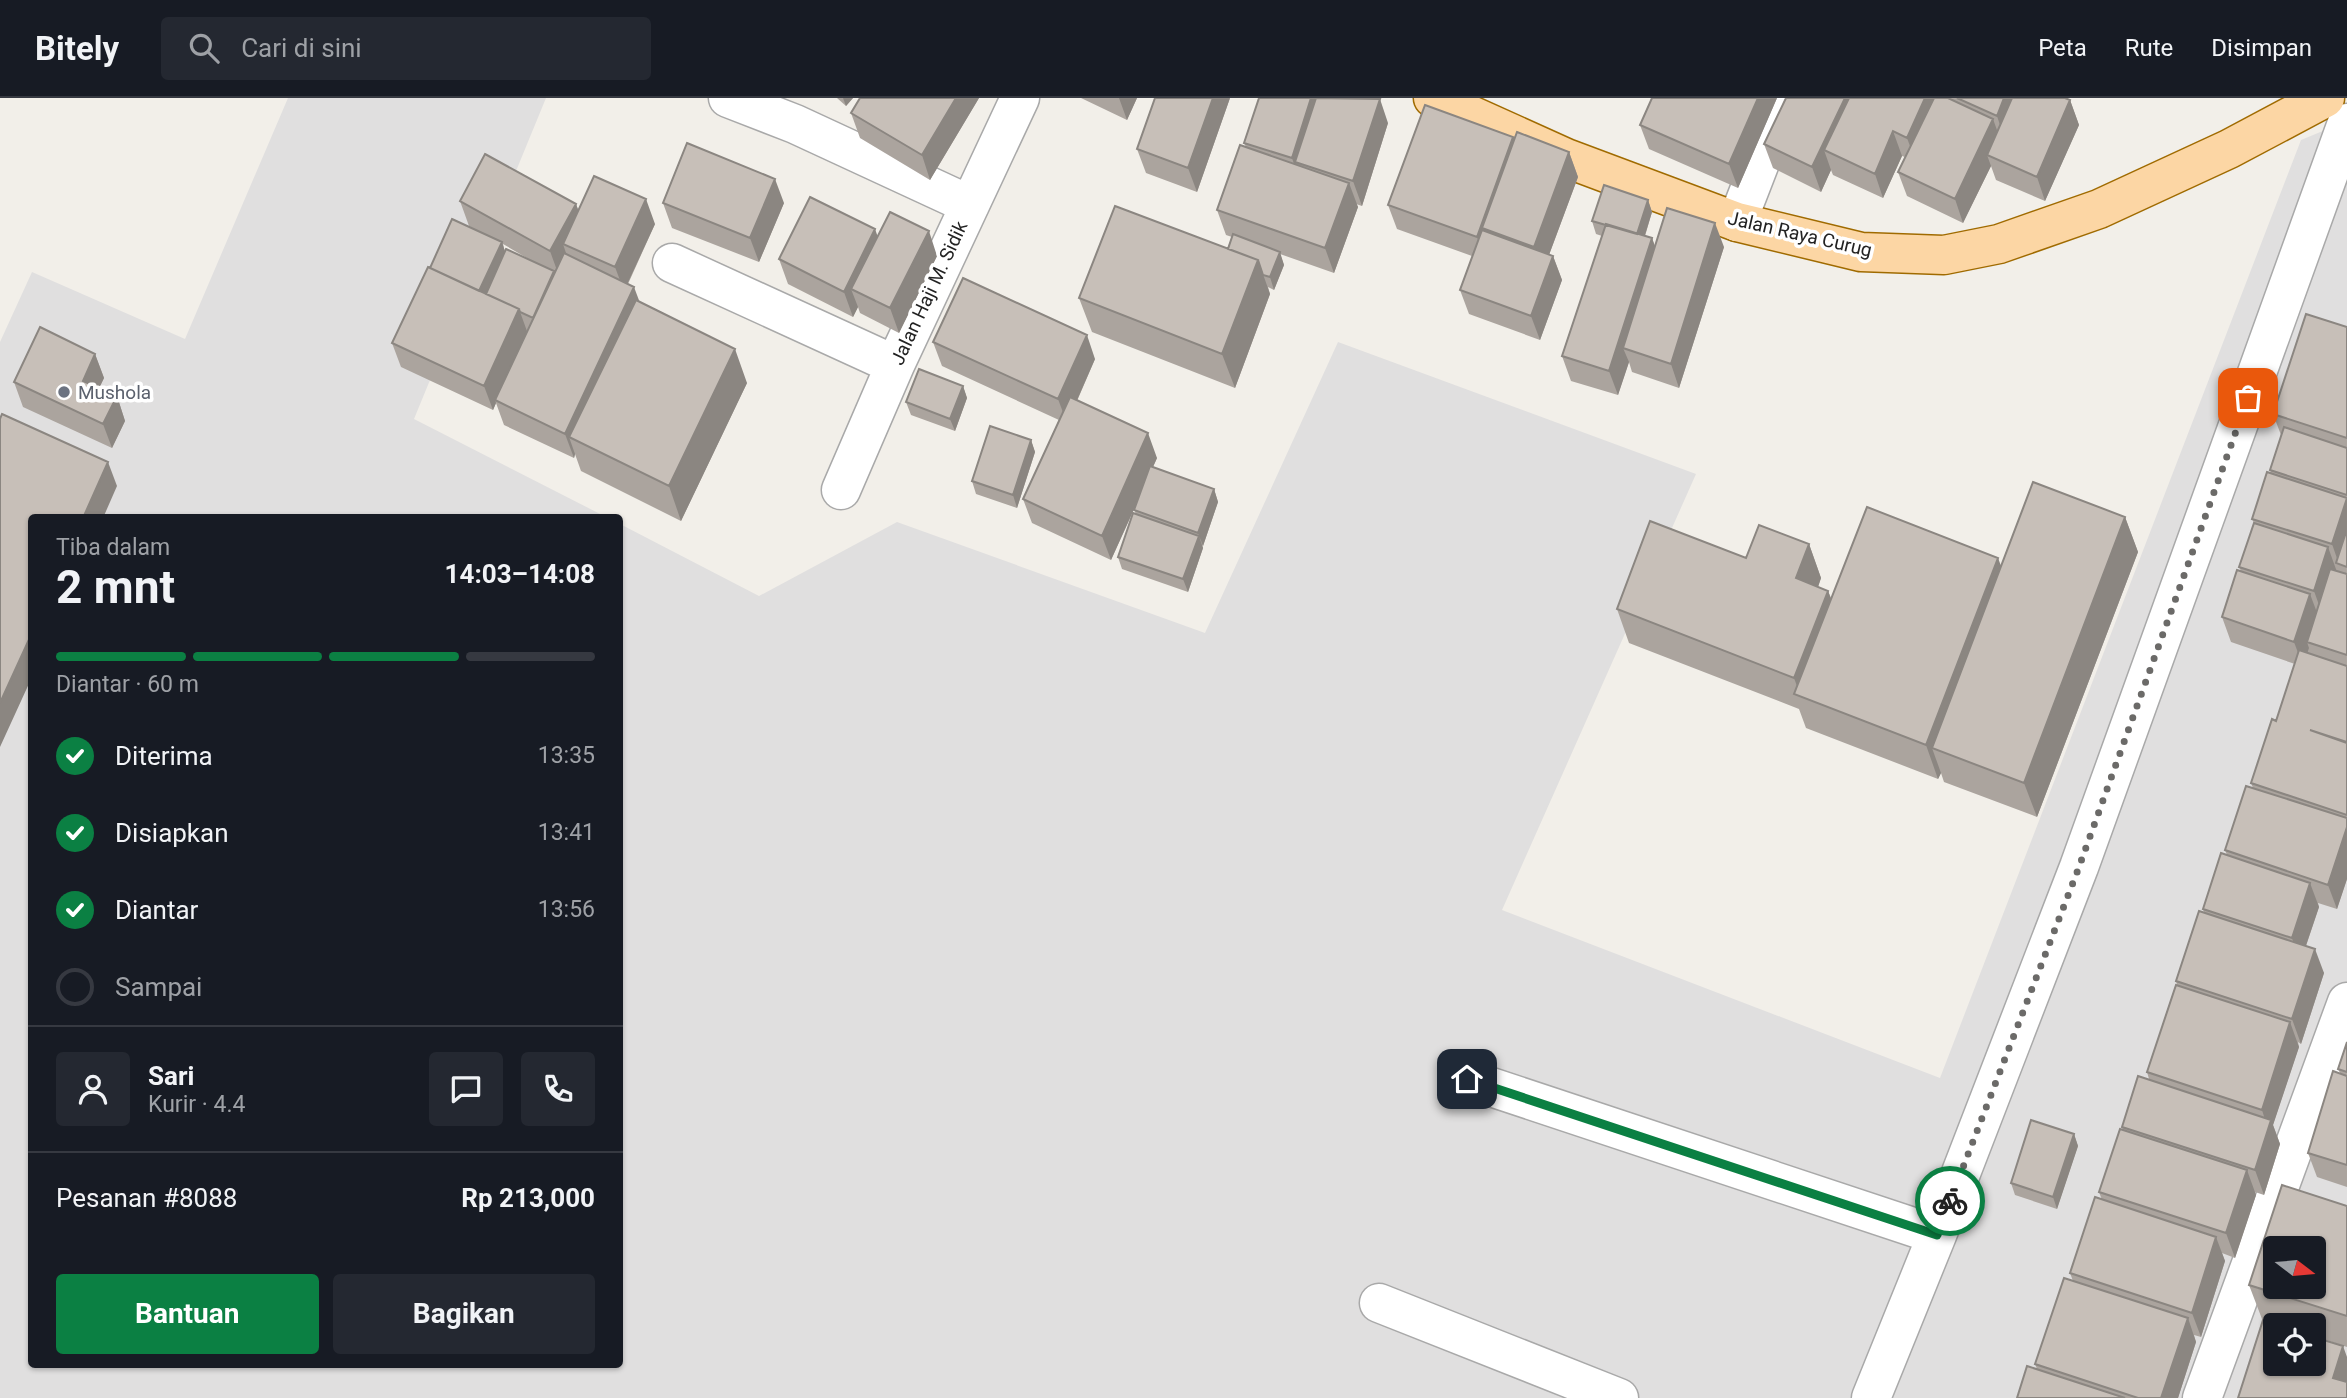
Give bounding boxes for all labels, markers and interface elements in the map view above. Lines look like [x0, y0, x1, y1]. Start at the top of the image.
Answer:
search box [161, 17, 651, 80]
text: Bitely [35, 29, 119, 68]
icon: search [185, 29, 223, 67]
text: Cari di sini [241, 33, 362, 63]
text: Peta [2038, 34, 2087, 62]
text: Rute [2125, 34, 2173, 62]
text: Disimpan [2211, 34, 2312, 62]
street label: Jalan Raya Curug [1726, 206, 1874, 262]
street label: Jalan Haji M. Sidik [886, 217, 973, 369]
pin [2218, 368, 2278, 428]
icon: bag [2229, 379, 2267, 417]
place label: Mushola [78, 381, 151, 404]
marker: Mushola [56, 384, 72, 400]
text: Tiba dalam [56, 534, 170, 561]
text: 14:03–14:08 [445, 559, 595, 589]
text: 2 mnt [56, 560, 175, 614]
text: Diantar · 60 m [56, 671, 199, 698]
icon: check [56, 737, 94, 775]
text: Diterima [115, 741, 213, 771]
text: 13:35 [538, 742, 595, 769]
icon: check [56, 814, 94, 852]
text: Disiapkan [115, 818, 229, 848]
text: 13:41 [538, 819, 595, 846]
icon: check [56, 891, 94, 929]
text: Diantar [115, 895, 198, 925]
text: 13:56 [538, 896, 595, 923]
text: Sampai [115, 972, 202, 1002]
pin [1437, 1049, 1497, 1109]
button: person [56, 1052, 130, 1126]
button: chat [429, 1052, 503, 1126]
button: phone [521, 1052, 595, 1126]
icon: home [1448, 1060, 1486, 1098]
text: Sari [148, 1061, 194, 1091]
text: Kurir · 4.4 [148, 1091, 245, 1118]
courier [1915, 1166, 1985, 1236]
icon: bike [1931, 1182, 1969, 1220]
text: Pesanan #8088 [56, 1183, 237, 1213]
text: Rp 213,000 [461, 1183, 595, 1213]
north arrow [2263, 1236, 2326, 1298]
map controls [2263, 1236, 2326, 1376]
button: Bantuan [56, 1274, 319, 1354]
button: Bagikan [333, 1274, 595, 1354]
button: locate [2263, 1313, 2326, 1376]

